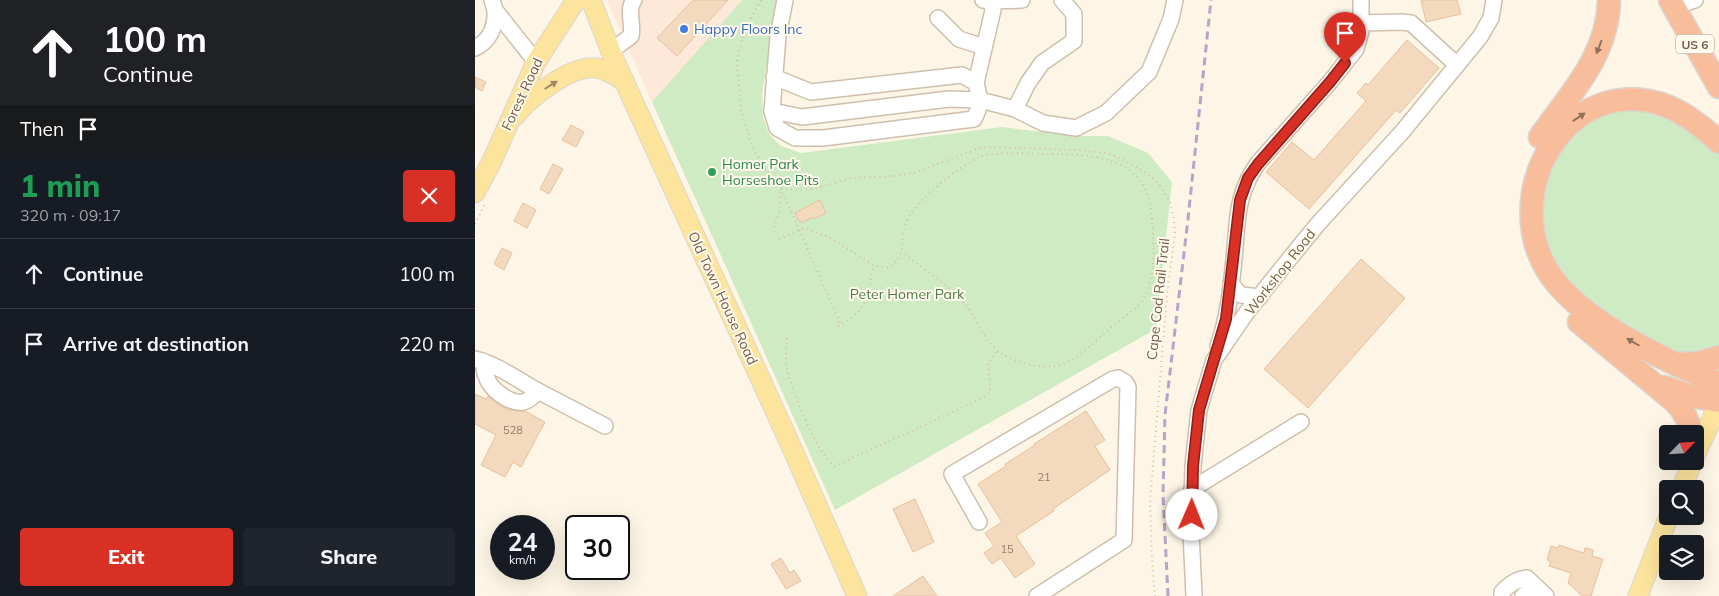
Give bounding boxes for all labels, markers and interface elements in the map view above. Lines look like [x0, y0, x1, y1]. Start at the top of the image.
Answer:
pin [1324, 12, 1366, 63]
text: 100 m [103, 17, 207, 61]
icon: arrive [1331, 19, 1359, 47]
icon: ahead [20, 20, 85, 85]
place label: Happy Floors Inc [694, 20, 803, 38]
marker: Happy Floors Inc [678, 23, 690, 35]
road number: US 6 [1676, 34, 1714, 54]
one-way arrow [1595, 40, 1603, 55]
street label: Forest Road [497, 55, 547, 133]
text: Continue [103, 60, 193, 88]
one-way arrow [545, 80, 558, 90]
one-way arrow [1573, 112, 1586, 122]
icon: arrive [74, 115, 102, 143]
text: Then [20, 117, 64, 141]
place label: Homer Park Horseshoe Pits [722, 155, 819, 189]
marker: Homer Park Horseshoe Pits [706, 166, 718, 178]
text: 1 min [20, 167, 100, 205]
button: close [403, 170, 455, 222]
text: 320 m · 09:17 [20, 205, 121, 225]
street label: Workshop Road [1241, 225, 1319, 319]
street label: Old Town House Road [684, 229, 762, 367]
street label: Cape Cod Rail Trail [1143, 237, 1173, 361]
icon: ahead [20, 260, 48, 288]
text: Continue [63, 262, 143, 286]
text: 100 m [399, 262, 455, 286]
park label: Peter Homer Park [850, 285, 965, 303]
icon: arrive [20, 330, 48, 358]
text: Arrive at destination [63, 332, 249, 356]
text: 220 m [399, 332, 455, 356]
one-way arrow [1627, 337, 1640, 346]
house number: 528 [503, 423, 523, 437]
north arrow [1659, 425, 1704, 470]
map controls [1659, 425, 1704, 580]
house number: 21 [1037, 470, 1051, 484]
button: search [1659, 480, 1704, 525]
position arrow [1165, 488, 1217, 540]
speed limit sign: 30 [565, 515, 630, 580]
text: 24 [507, 526, 538, 557]
button: Exit [20, 528, 233, 586]
button: Share [243, 528, 455, 586]
button: layers [1659, 535, 1704, 580]
house number: 15 [1000, 542, 1014, 556]
text: km/h [509, 552, 536, 567]

